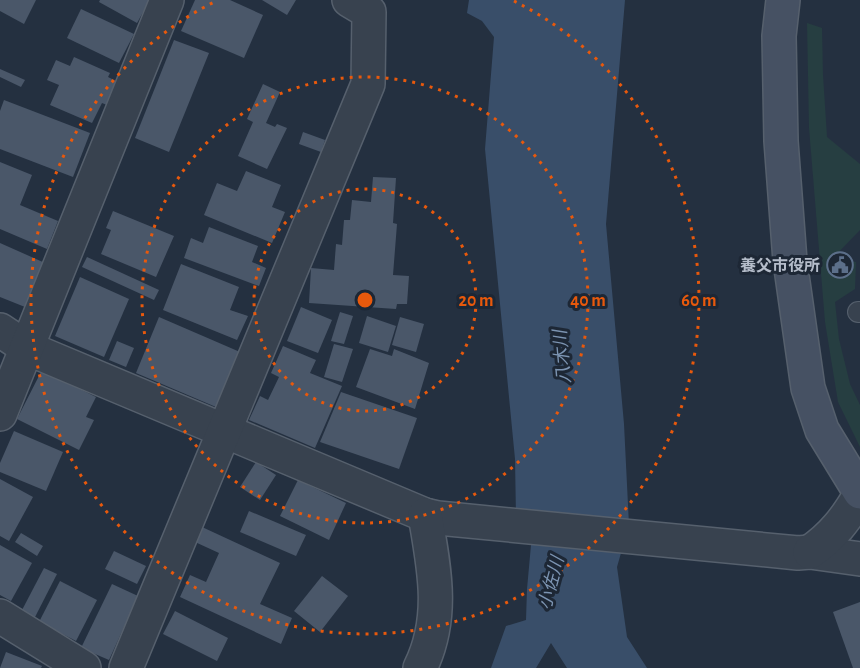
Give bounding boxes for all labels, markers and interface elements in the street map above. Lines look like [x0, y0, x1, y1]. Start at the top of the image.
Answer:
public building icon: 養父市役所 [825, 250, 855, 280]
place label: 養父市役所 [740, 257, 820, 274]
centre of rings [355, 290, 375, 310]
text: 20 m [458, 292, 494, 310]
text: 40 m [570, 292, 606, 310]
text: 60 m [681, 292, 717, 310]
water label: 八木川 [550, 327, 574, 385]
water label: 小佐川 [534, 552, 568, 612]

